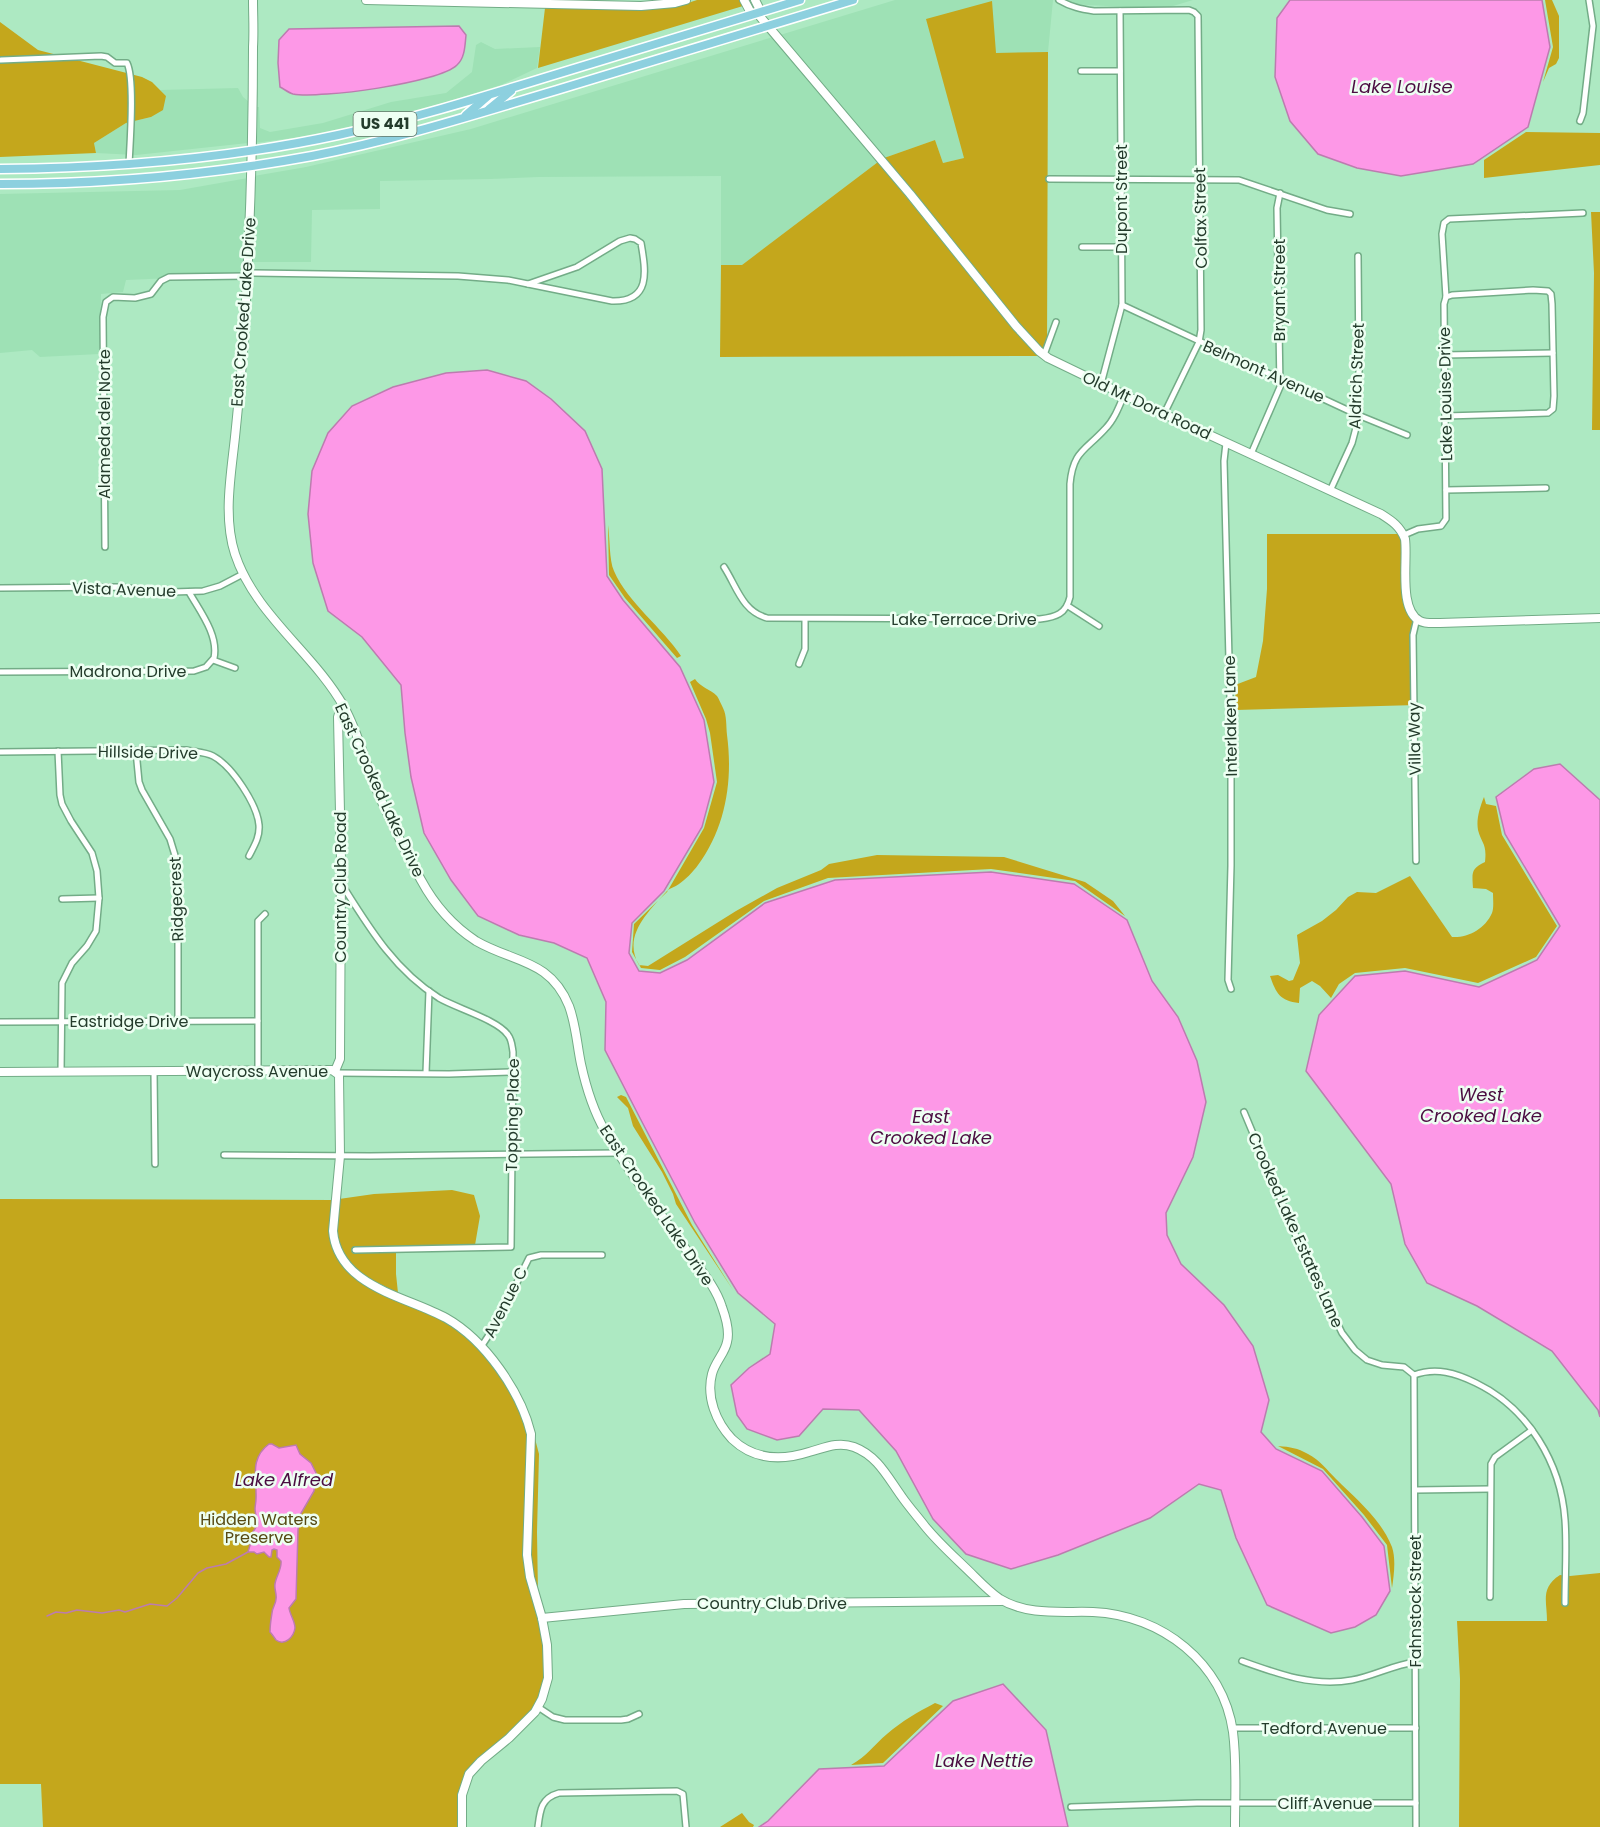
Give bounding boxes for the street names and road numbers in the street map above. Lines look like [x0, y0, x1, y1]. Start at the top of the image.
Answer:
road number: US 441 [354, 112, 416, 136]
street label: Dupont Street [1110, 144, 1133, 254]
street label: Colfax Street [1188, 167, 1213, 269]
street label: East Crooked Lake Drive [225, 216, 262, 408]
street label: Bryant Street [1268, 238, 1291, 341]
street label: Aldrich Street [1343, 322, 1370, 430]
street label: Lake Louise Drive [1433, 327, 1458, 461]
street label: Belmont Avenue [1199, 334, 1328, 409]
street label: Alameda del Norte [93, 349, 116, 499]
street label: Old Mt Dora Road [1079, 366, 1215, 445]
street label: Vista Avenue [72, 576, 176, 603]
street label: Lake Terrace Drive [891, 608, 1037, 631]
street label: Interlaken Lane [1218, 655, 1243, 777]
street label: Madrona Drive [69, 660, 187, 683]
street label: East Crooked Lake Drive [329, 699, 430, 881]
street label: Villa Way [1402, 702, 1427, 776]
street label: Hillside Drive [98, 740, 198, 765]
street label: Country Club Road [329, 811, 352, 963]
street label: Ridgecrest [164, 856, 189, 942]
street label: Eastridge Drive [69, 1010, 189, 1033]
street label: Topping Place [500, 1058, 525, 1172]
street label: Waycross Avenue [186, 1060, 328, 1083]
street label: East Crooked Lake Drive [594, 1120, 719, 1290]
street label: Crooked Lake Estates Lane [1242, 1129, 1349, 1332]
street label: Avenue C [478, 1263, 533, 1342]
street label: Fahnstock Street [1404, 1534, 1427, 1667]
street label: Country Club Drive [697, 1592, 847, 1615]
street label: Tedford Avenue [1261, 1717, 1387, 1740]
street label: Cliff Avenue [1277, 1792, 1373, 1815]

